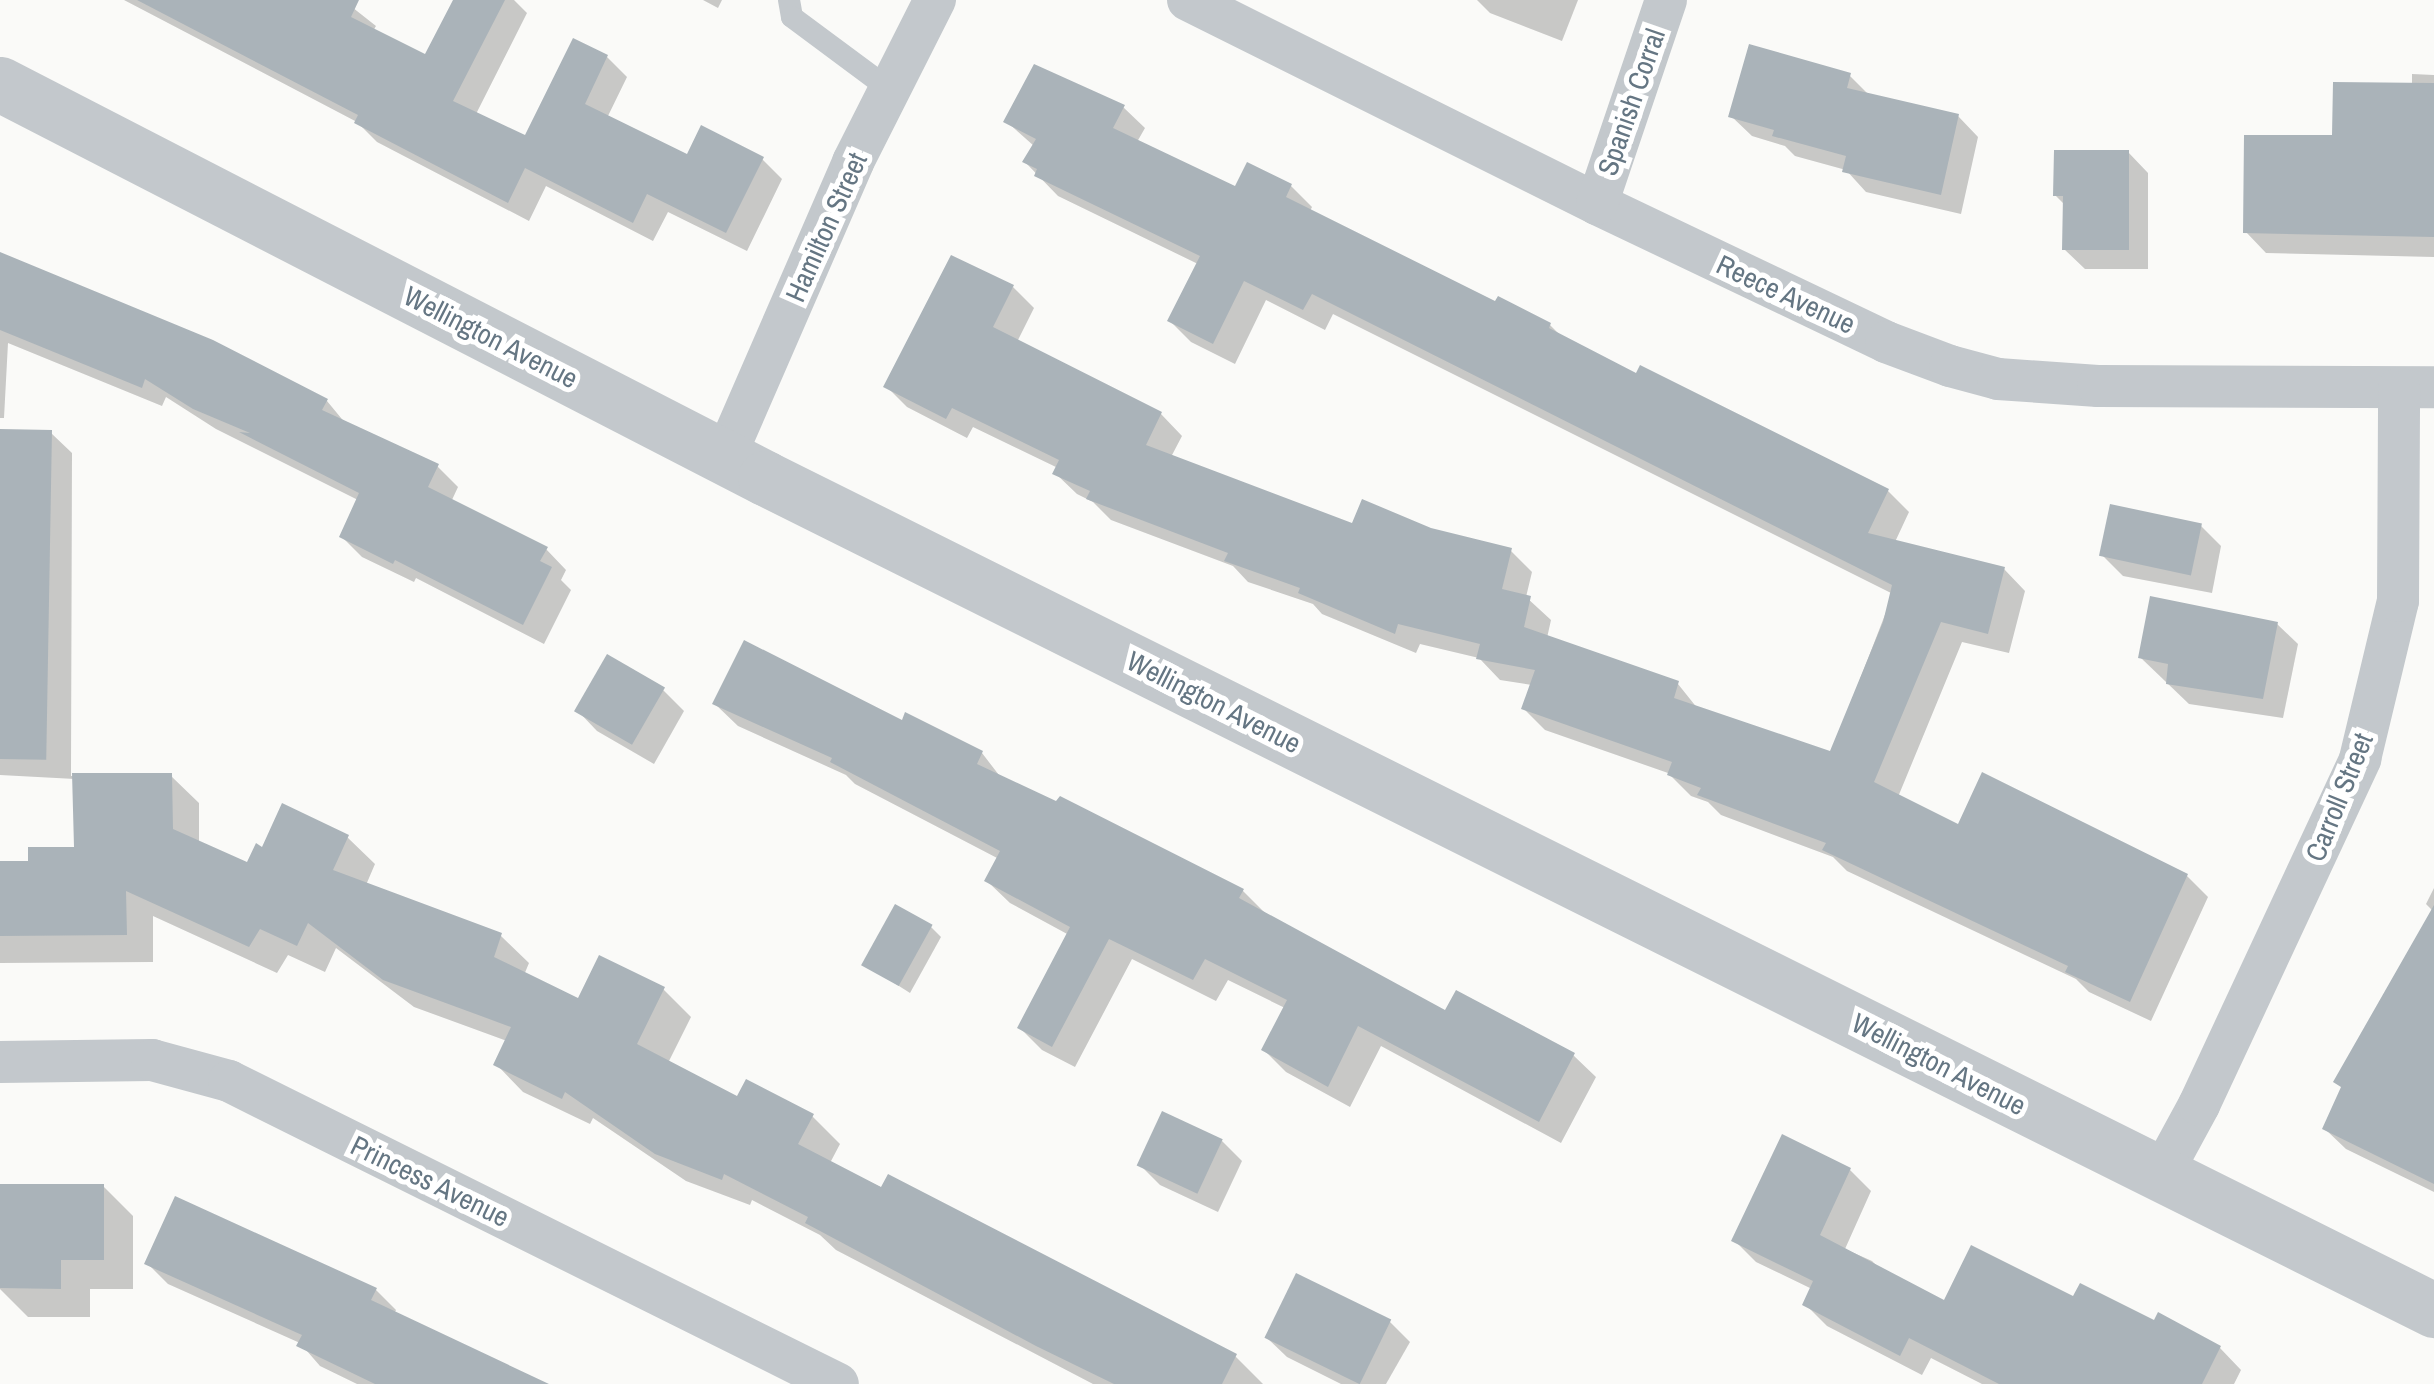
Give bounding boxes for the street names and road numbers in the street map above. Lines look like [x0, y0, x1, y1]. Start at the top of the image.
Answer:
street label: Spanish Corral [1590, 24, 1672, 180]
street label: Hamilton Street [778, 147, 874, 307]
street label: Reece Avenue [1711, 247, 1861, 341]
street label: Wellington Avenue [398, 278, 584, 396]
street label: Wellington Avenue [1121, 643, 1307, 761]
street label: Carroll Street [2298, 728, 2380, 866]
street label: Wellington Avenue [1846, 1005, 2032, 1123]
street label: Princess Avenue [345, 1128, 515, 1234]

